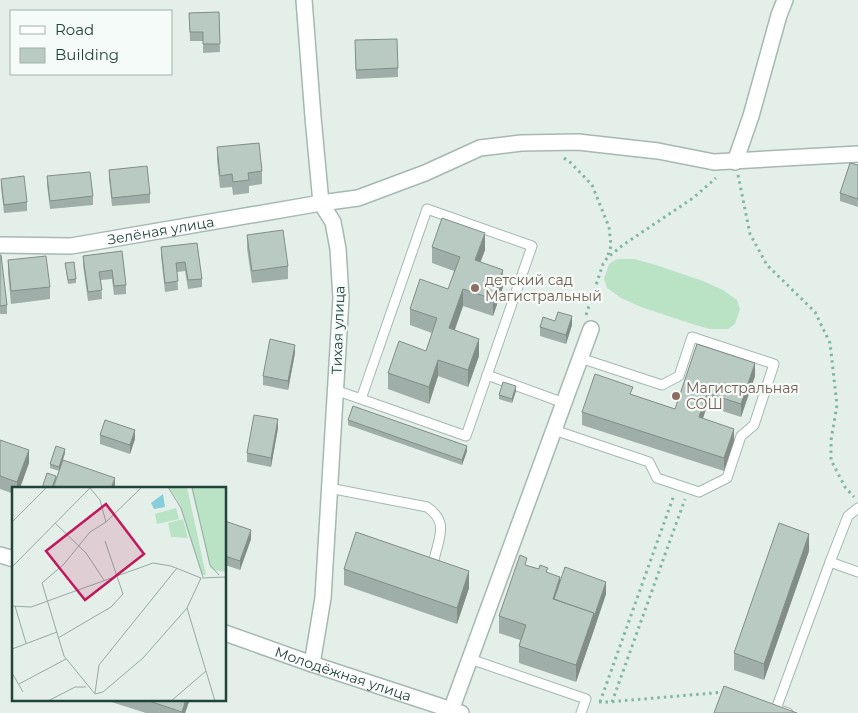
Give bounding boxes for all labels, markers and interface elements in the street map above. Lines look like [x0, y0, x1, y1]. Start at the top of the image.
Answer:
legend [10, 10, 172, 75]
text: Road [55, 20, 94, 39]
text: Building [55, 45, 119, 64]
street label: Зелёная улица [106, 213, 216, 249]
place label: детский сад Магистральный [485, 271, 602, 305]
marker: детский сад Магистральный [469, 282, 481, 294]
street label: Тихая улица [327, 285, 349, 375]
place label: Магистральная СОШ [686, 379, 799, 413]
marker: Магистральная СОШ [670, 390, 682, 402]
inset map [12, 487, 226, 700]
street label: Молодёжная улица [272, 643, 414, 705]

